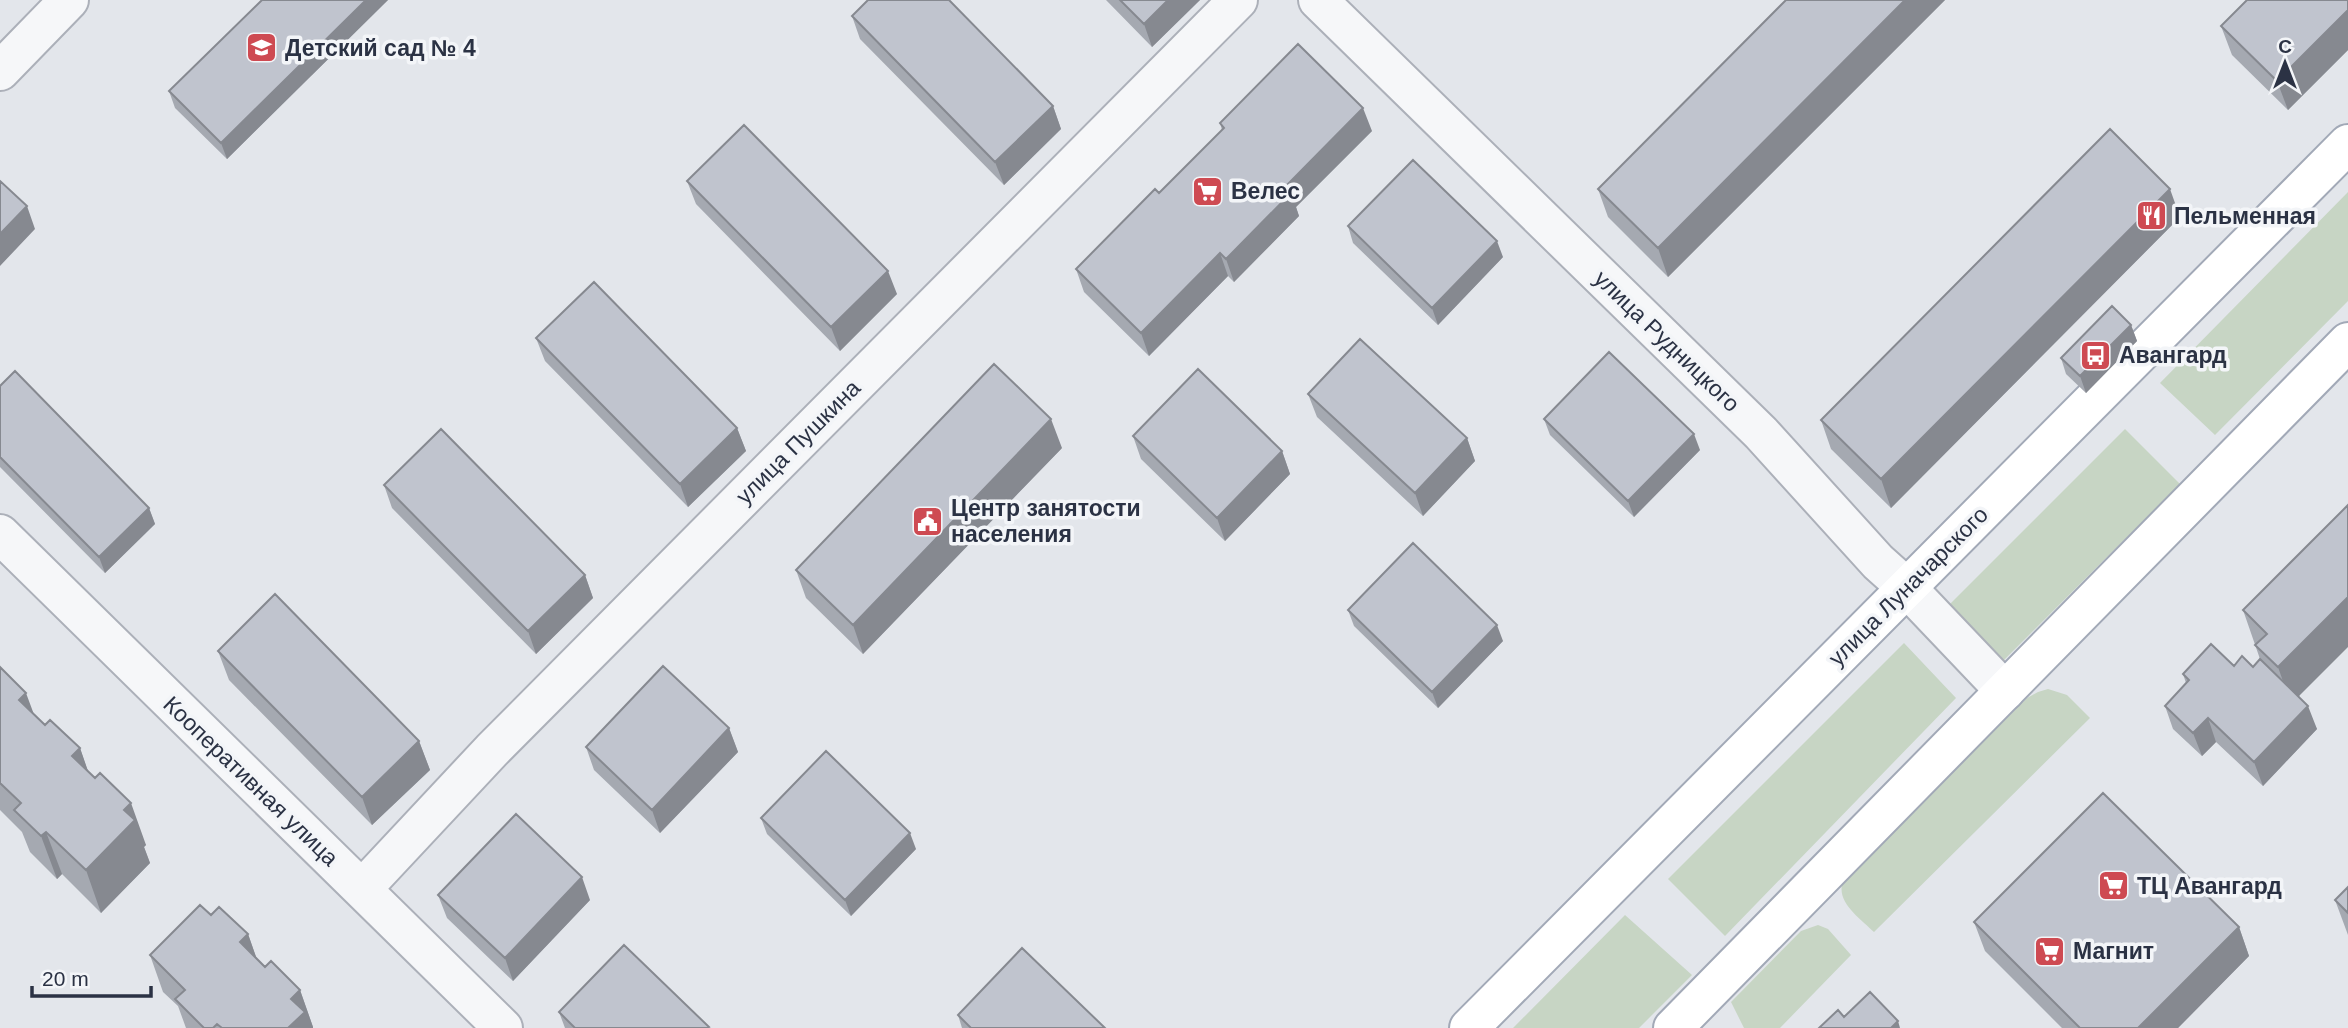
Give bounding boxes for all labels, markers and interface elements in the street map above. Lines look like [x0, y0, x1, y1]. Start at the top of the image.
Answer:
north arrow [2250, 28, 2320, 98]
school or university icon: Детский сад № 4 [245, 31, 279, 65]
place label: Детский сад № 4 [285, 35, 476, 61]
text: С [2278, 36, 2292, 57]
supermarket icon: Велес [1191, 174, 1225, 208]
place label: Велес [1231, 178, 1300, 204]
restaurant icon: Пельменная [2134, 199, 2168, 233]
place label: Пельменная [2174, 203, 2316, 229]
street label: улица Рудницкого [1589, 265, 1745, 417]
bus stop icon: Авангард [2079, 338, 2113, 372]
place label: Авангард [2119, 342, 2227, 368]
street label: улица Пушкина [731, 375, 865, 509]
place label: Центр занятости населения [951, 495, 1141, 547]
street label: улица Луначарского [1823, 501, 1993, 671]
public building icon: Центр занятости населения [911, 504, 945, 538]
street label: Кооперативная улица [158, 691, 344, 871]
supermarket icon: ТЦ Авангард [2097, 869, 2131, 903]
place label: ТЦ Авангард [2137, 873, 2282, 899]
supermarket icon: Магнит [2033, 934, 2067, 968]
place label: Магнит [2073, 938, 2154, 964]
scale bar [32, 954, 150, 998]
text: 20 m [42, 967, 89, 990]

